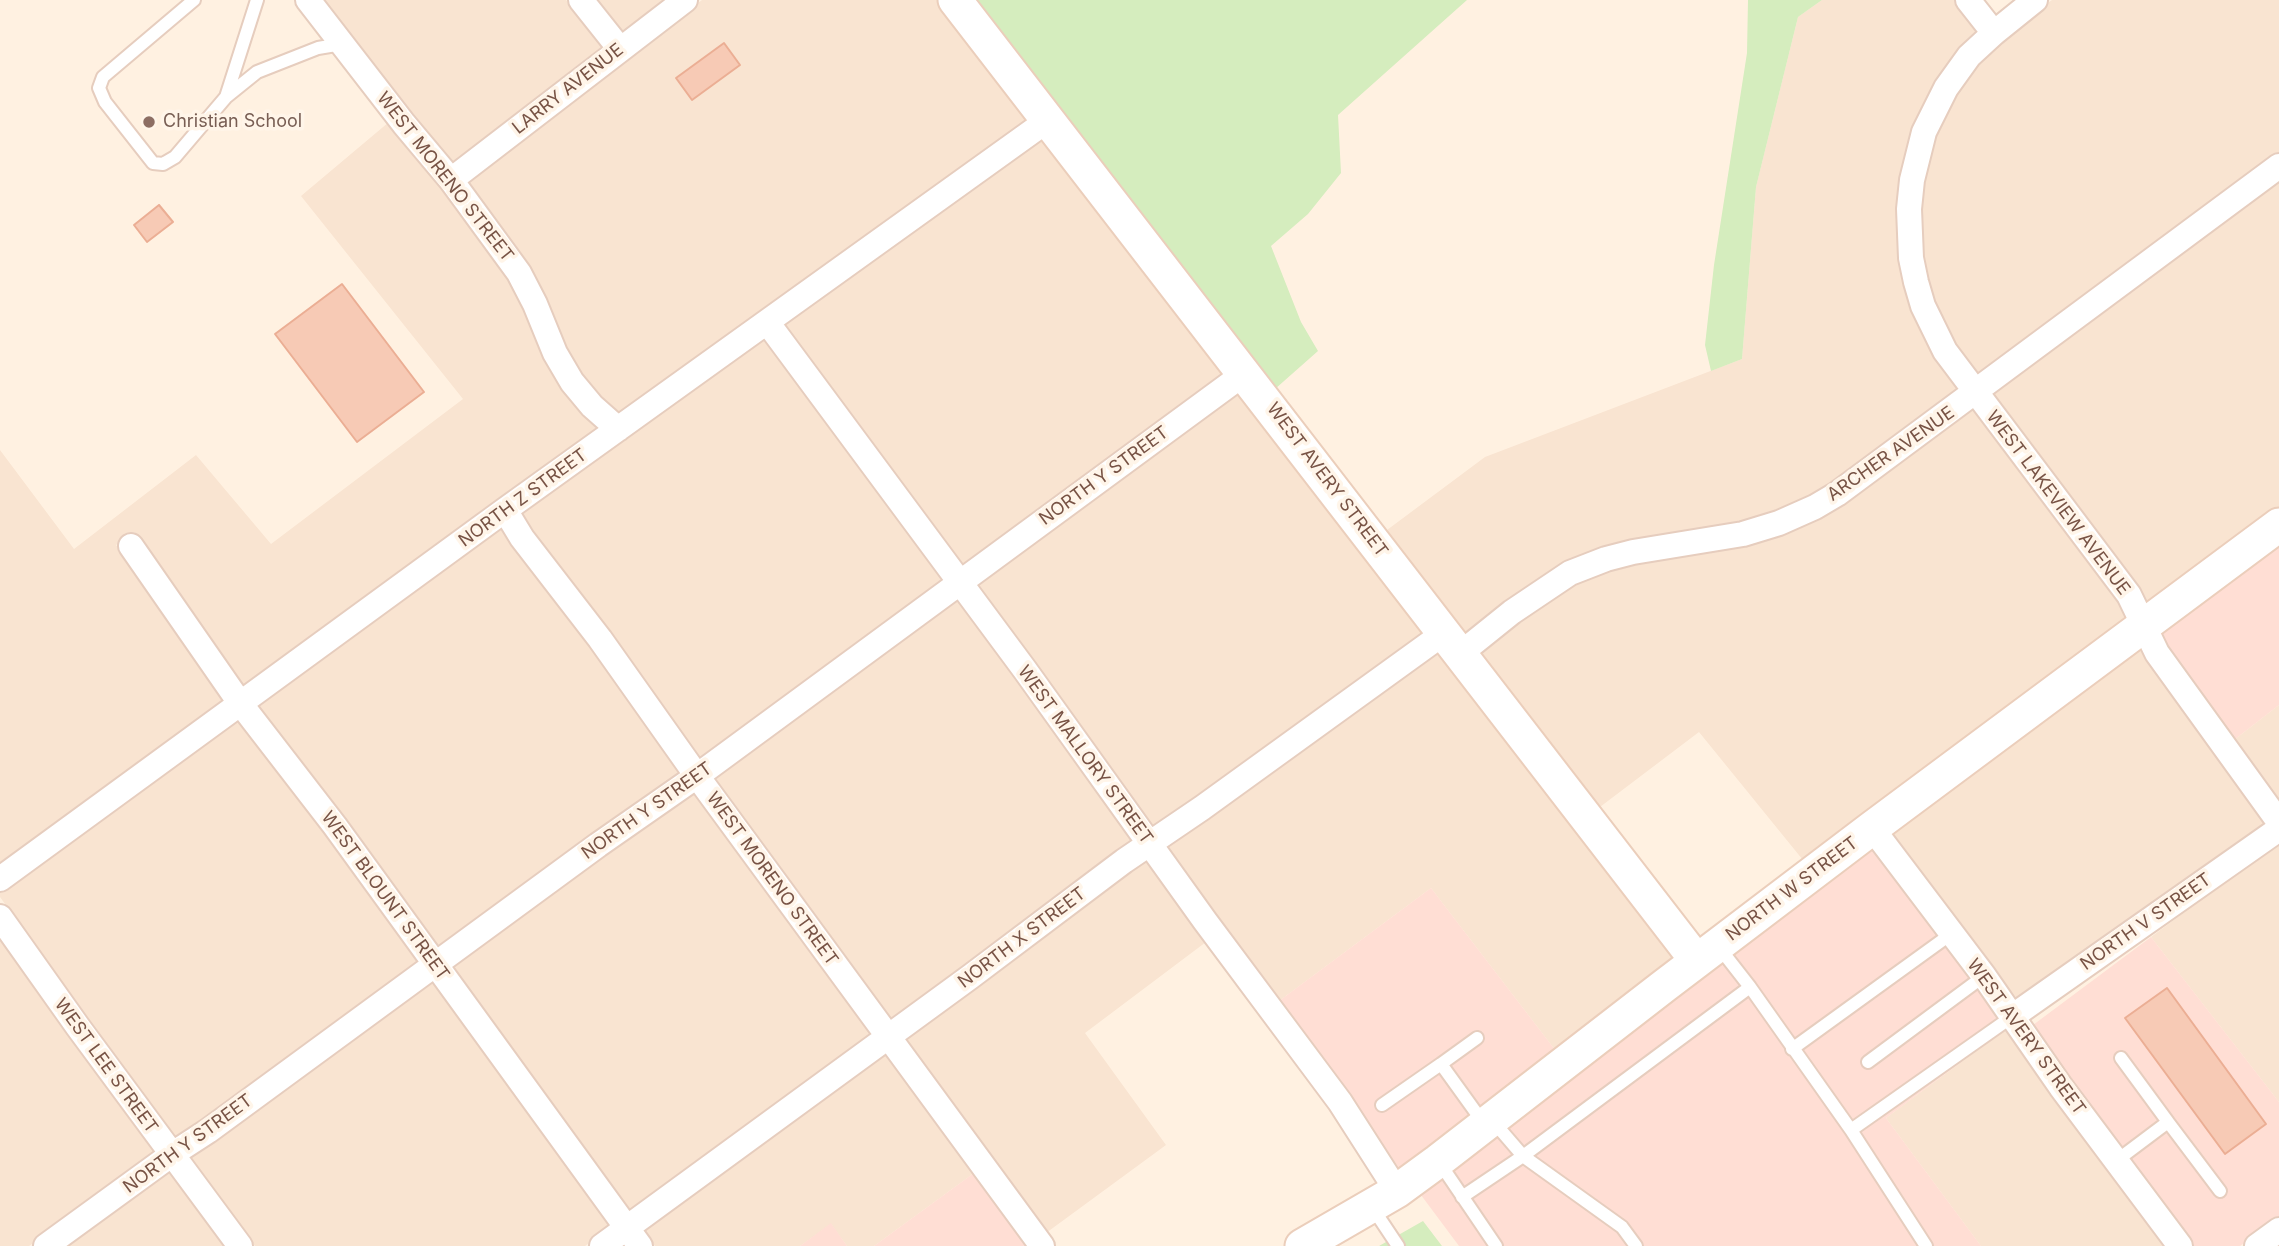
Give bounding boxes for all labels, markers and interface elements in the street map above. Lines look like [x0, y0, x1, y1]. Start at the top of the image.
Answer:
street label: LARRY AVENUE [508, 39, 628, 139]
street label: WEST MORENO STREET [372, 88, 518, 266]
place label: Christian School [163, 111, 302, 133]
marker: Christian School [141, 114, 157, 130]
street label: WEST AVERY STREET [1262, 399, 1392, 561]
street label: ARCHER AVENUE [1823, 402, 1959, 506]
street label: WEST LAKEVIEW AVENUE [1982, 407, 2134, 599]
street label: NORTH Y STREET [1035, 422, 1173, 530]
street label: NORTH Z STREET [455, 444, 591, 552]
street label: WEST MALLORY STREET [1013, 661, 1157, 849]
street label: NORTH Y STREET [578, 758, 716, 864]
street label: WEST MORENO STREET [702, 788, 842, 970]
street label: WEST BLOUNT STREET [316, 807, 454, 985]
street label: NORTH W STREET [1722, 832, 1862, 946]
street label: NORTH V STREET [2077, 869, 2215, 975]
street label: NORTH X STREET [954, 883, 1090, 993]
street label: WEST AVERY STREET [1962, 955, 2090, 1119]
street label: WEST LEE STREET [50, 994, 162, 1138]
street label: NORTH Y STREET [119, 1090, 257, 1198]

